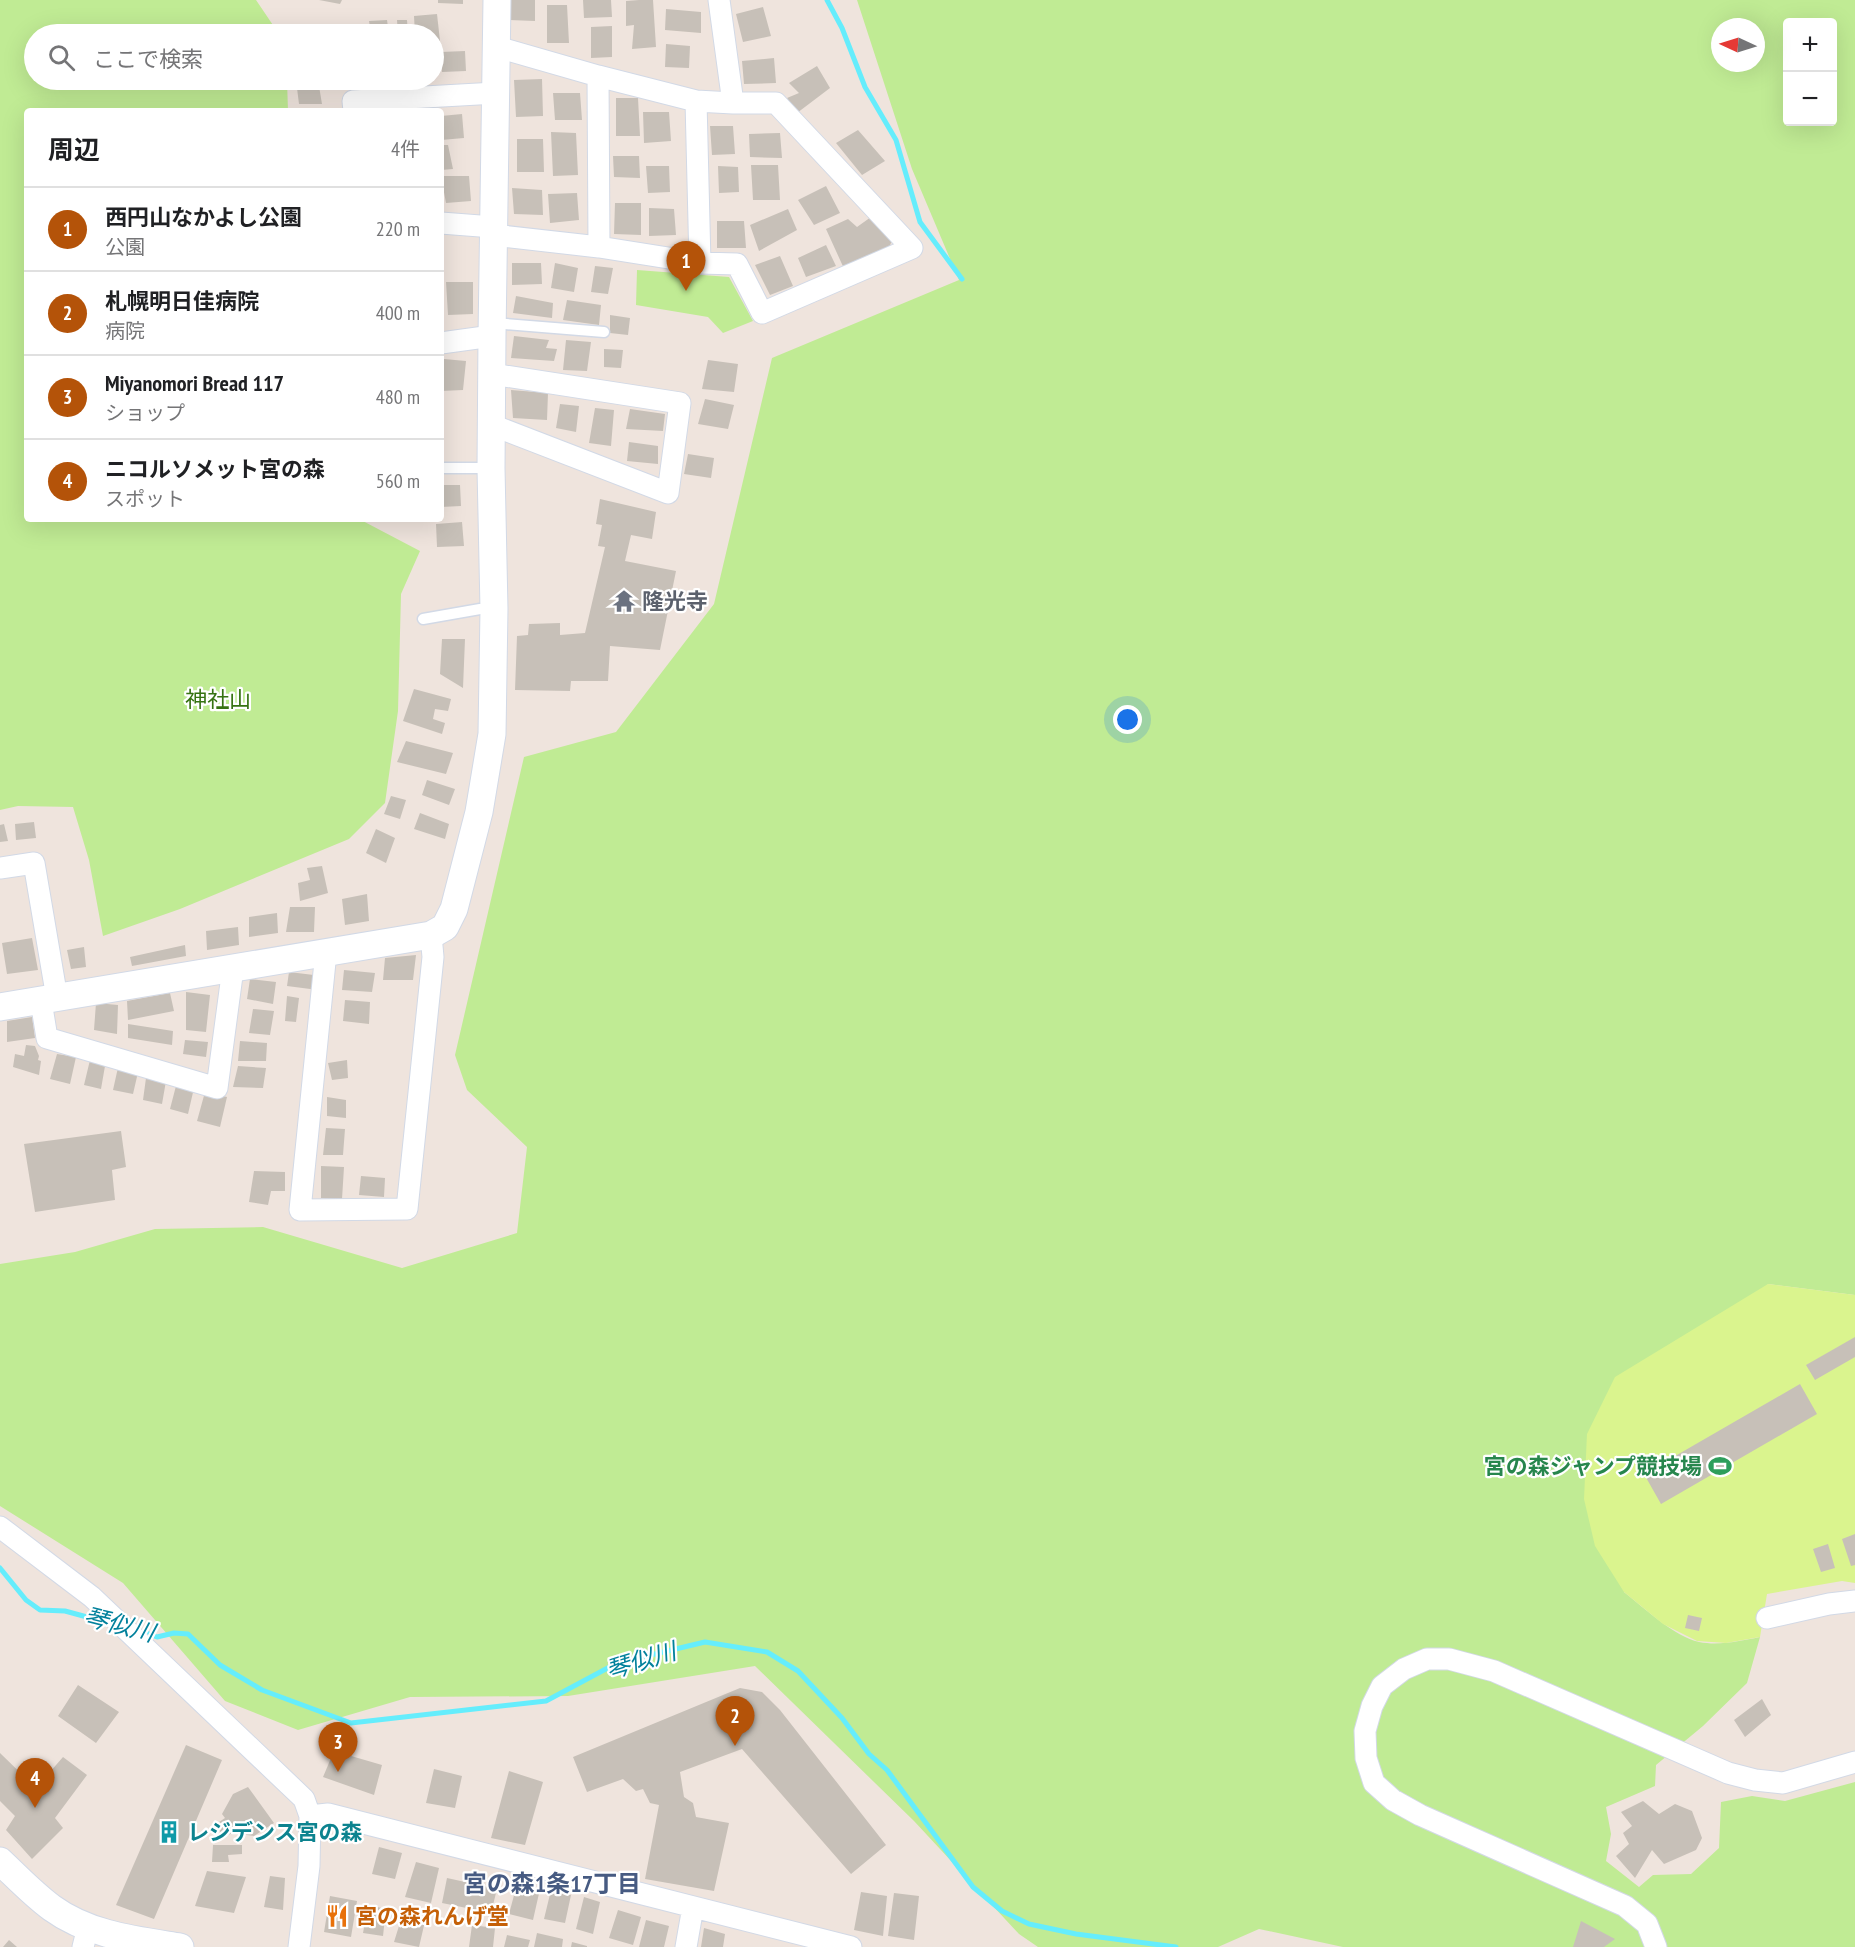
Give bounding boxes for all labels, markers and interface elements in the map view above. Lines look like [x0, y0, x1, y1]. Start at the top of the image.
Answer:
north arrow [1711, 18, 1765, 72]
map controls [1783, 18, 1837, 126]
button: + [1783, 18, 1837, 72]
search box [24, 24, 444, 90]
icon: search [45, 41, 78, 74]
text: ここで検索 [93, 45, 203, 73]
button: − [1783, 72, 1837, 126]
text: 周辺 [48, 133, 100, 166]
text: 4件 [391, 136, 420, 162]
text: 西円山なかよし公園 [105, 203, 302, 231]
text: 1 [63, 216, 72, 242]
text: 220 m [376, 216, 420, 242]
text: 公園 [105, 234, 145, 260]
pin: 1 [666, 242, 706, 291]
text: 札幌明日佳病院 [105, 287, 259, 315]
text: 2 [63, 300, 72, 326]
text: 400 m [376, 300, 420, 326]
text: 病院 [105, 318, 145, 344]
text: Miyanomori Bread 117 [105, 369, 284, 397]
text: 3 [63, 384, 72, 410]
text: 480 m [376, 384, 420, 410]
text: ショップ [105, 400, 185, 426]
text: ニコルソメット宮の森 [105, 455, 325, 483]
text: 4 [63, 468, 72, 494]
text: 560 m [376, 468, 420, 494]
text: スポット [105, 486, 185, 512]
place label: 隆光寺 [642, 587, 708, 615]
temple icon: 隆光寺 [611, 588, 637, 614]
park label: 神社山 [185, 685, 251, 713]
your location [1113, 705, 1142, 734]
place label: 宮の森ジャンプ競技場 [1484, 1452, 1702, 1480]
sports icon: 宮の森ジャンプ競技場 [1707, 1453, 1733, 1479]
water label: 琴似川 [80, 1601, 161, 1649]
water label: 琴似川 [602, 1634, 683, 1686]
pin: 2 [716, 1696, 754, 1746]
pin: 3 [318, 1722, 358, 1772]
pin: 4 [15, 1758, 54, 1808]
place label: レジデンス宮の森 [187, 1818, 363, 1846]
building icon: レジデンス宮の森 [156, 1819, 182, 1845]
district label: 宮の森1条17丁目 [463, 1868, 641, 1899]
place label: 宮の森れんげ堂 [355, 1902, 509, 1930]
restaurant icon: 宮の森れんげ堂 [324, 1903, 350, 1929]

